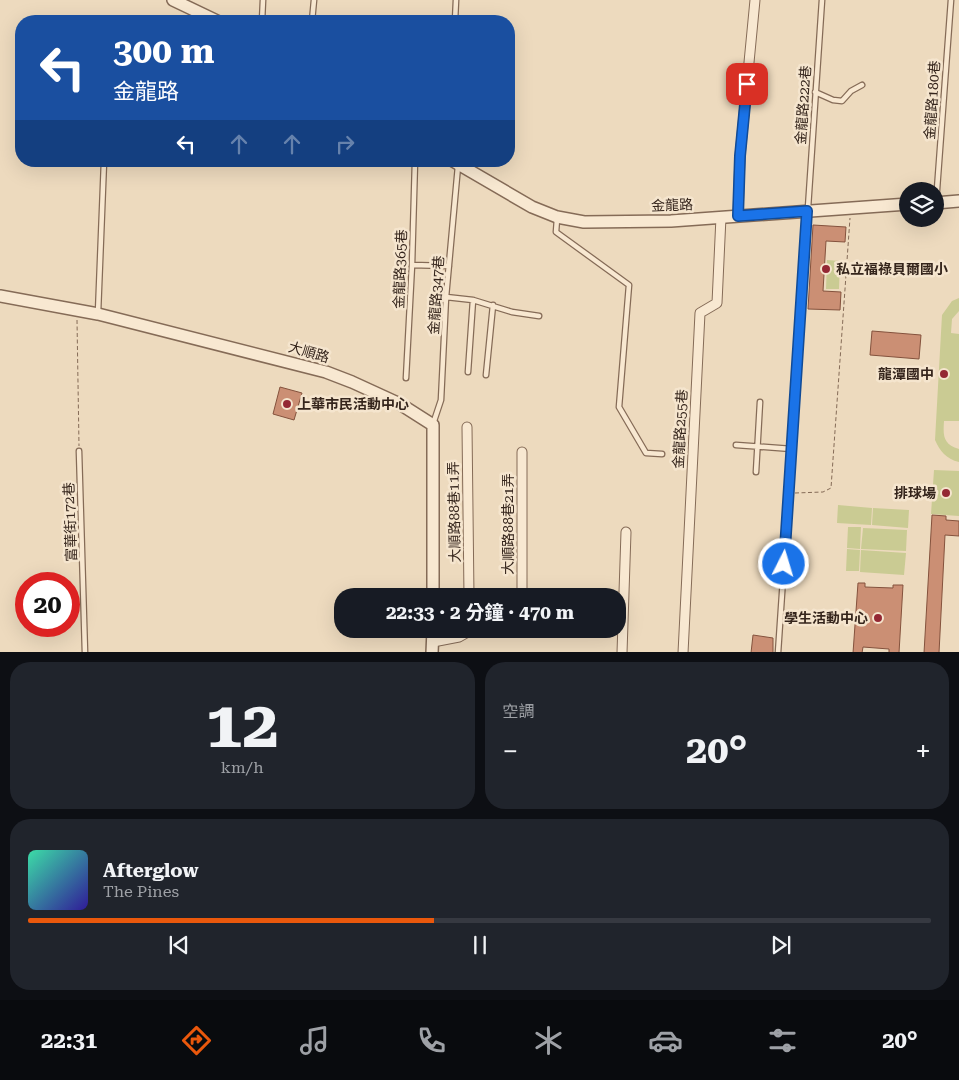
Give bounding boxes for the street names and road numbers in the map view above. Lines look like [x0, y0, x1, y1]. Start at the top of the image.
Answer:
street label: 金龍路180巷 [921, 60, 943, 140]
street label: 金龍路222巷 [792, 65, 814, 145]
street label: 金龍路 [651, 196, 693, 214]
street label: 金龍路365巷 [391, 229, 409, 309]
street label: 金龍路347巷 [425, 255, 447, 335]
street label: 大順路 [287, 339, 331, 365]
street label: 金龍路255巷 [670, 389, 690, 469]
street label: 大順路88巷11弄 [445, 461, 463, 563]
street label: 大順路88巷21弄 [500, 473, 516, 575]
street label: 富華街172巷 [61, 482, 79, 562]

